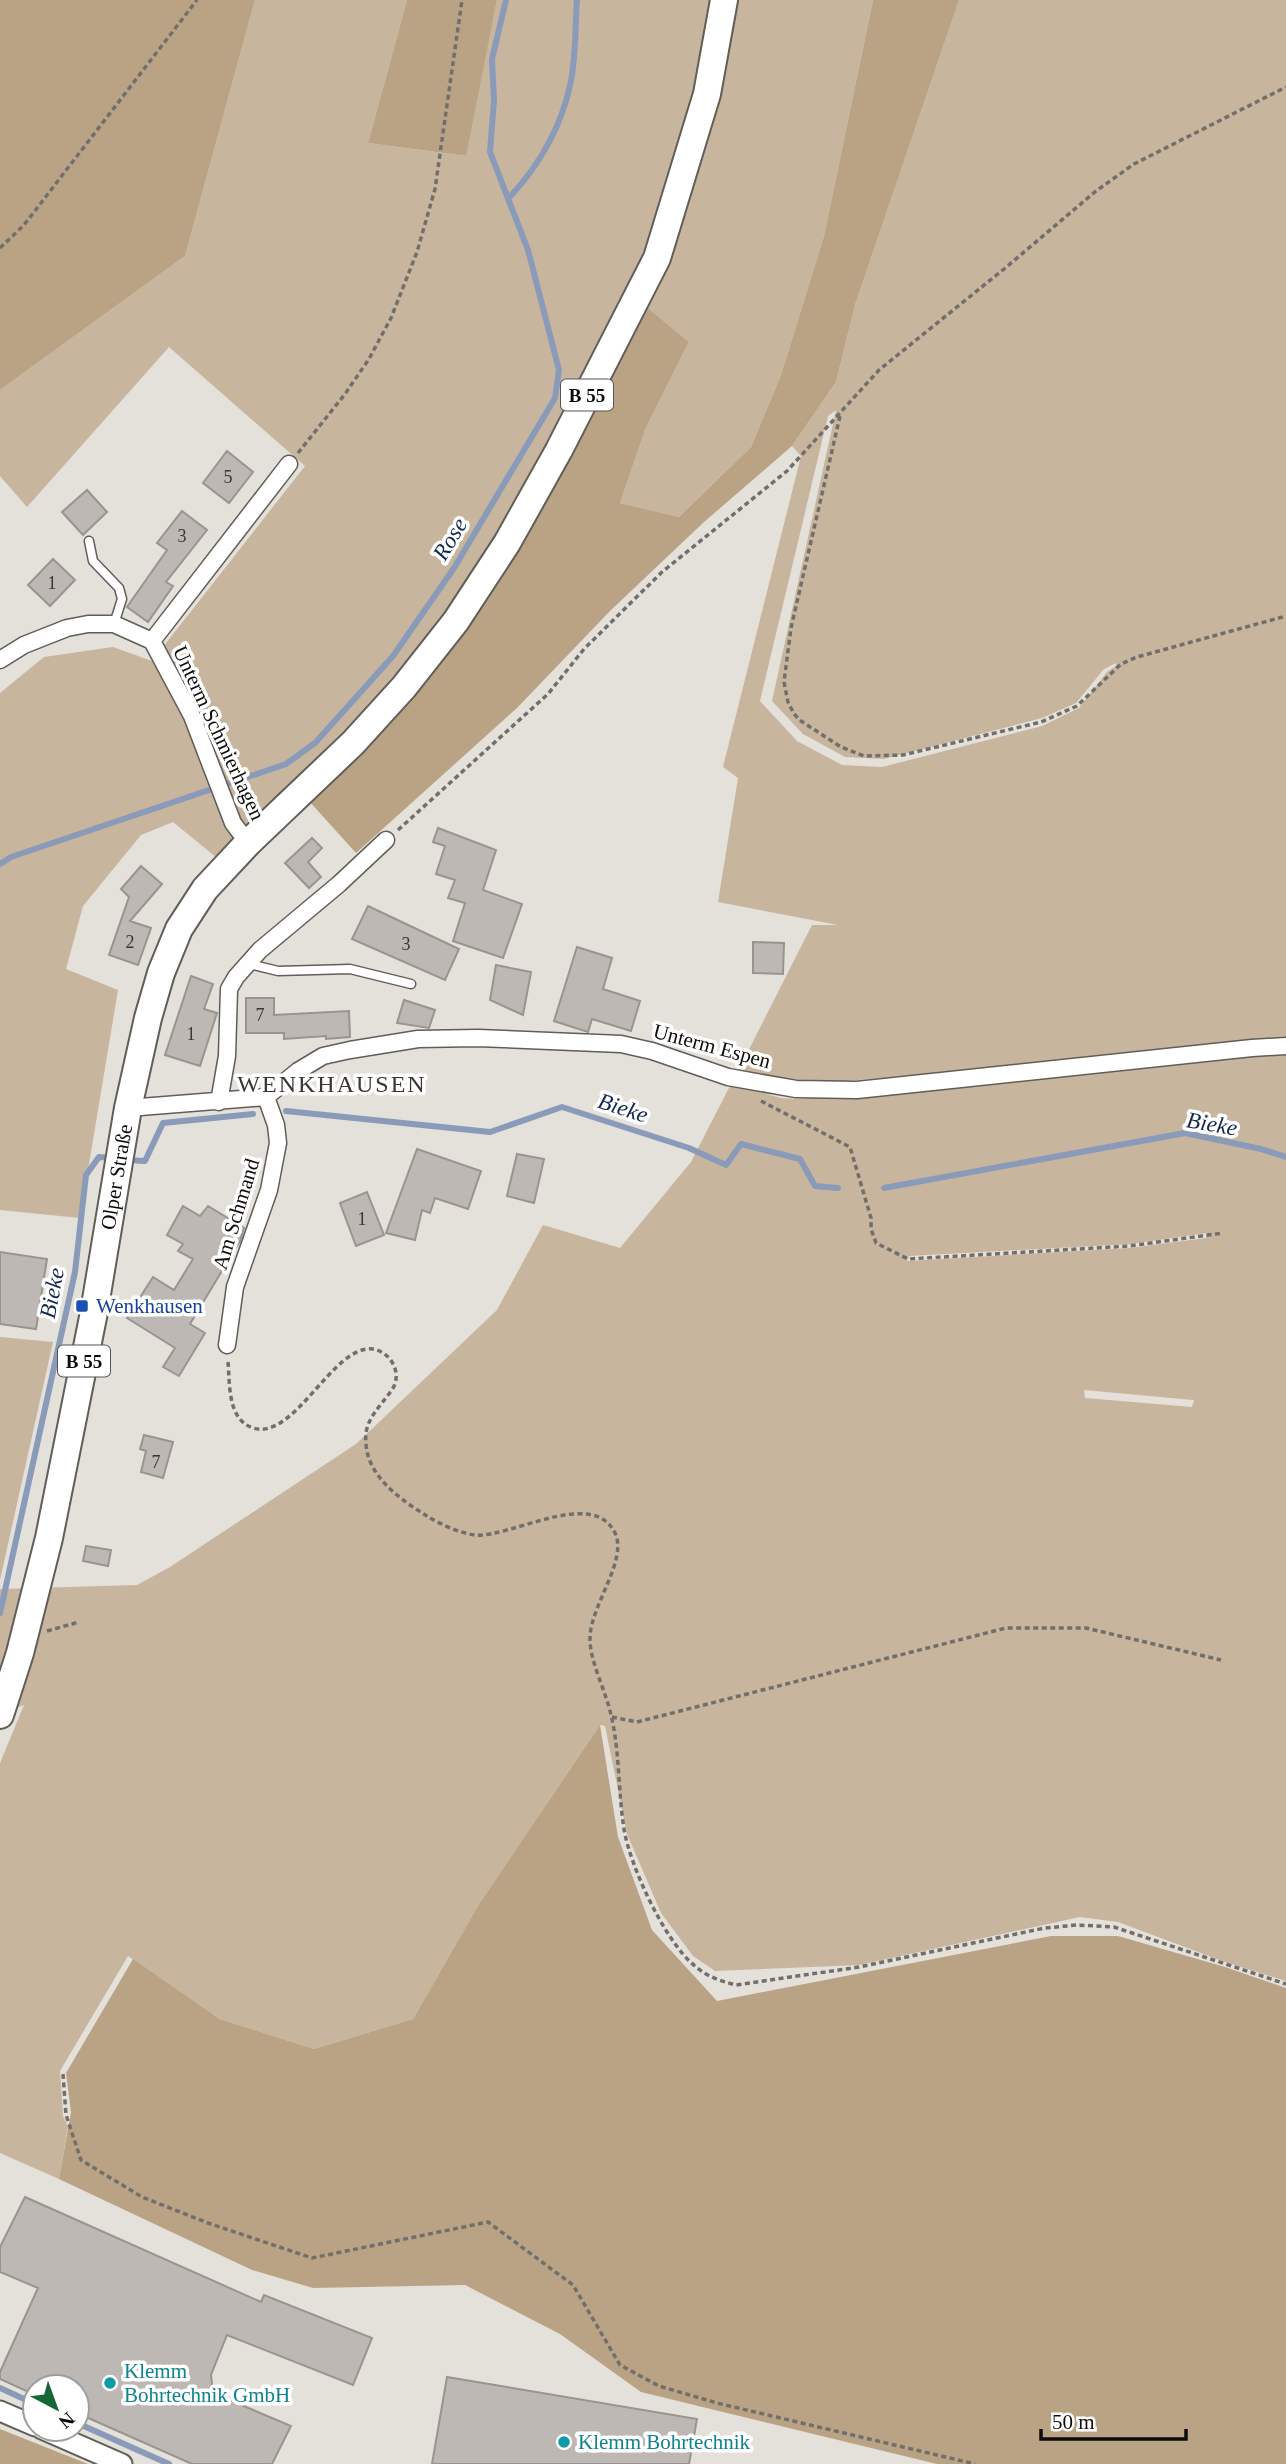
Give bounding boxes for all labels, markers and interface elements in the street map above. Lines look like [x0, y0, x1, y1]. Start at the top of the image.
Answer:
road number: B 55 [561, 380, 613, 410]
house number: 5 [224, 467, 233, 487]
water label: Rose [427, 513, 472, 565]
house number: 3 [178, 526, 187, 546]
house number: 1 [48, 573, 57, 593]
street label: Unterm Schmierhagen [168, 642, 270, 824]
house number: 2 [126, 932, 135, 952]
house number: 3 [402, 934, 411, 954]
house number: 7 [256, 1005, 265, 1025]
street label: Unterm Espen [651, 1019, 774, 1073]
house number: 1 [187, 1024, 196, 1044]
district label: WENKHAUSEN [237, 1071, 427, 1097]
water label: Bieke [595, 1088, 651, 1128]
water label: Bieke [1185, 1107, 1239, 1141]
street label: Olper Straße [96, 1122, 137, 1232]
street label: Am Schmand [208, 1155, 264, 1272]
house number: 1 [358, 1209, 367, 1229]
water label: Bieke [35, 1266, 69, 1320]
place label: Wenkhausen [96, 1294, 203, 1318]
marker: Wenkhausen [74, 1298, 90, 1314]
road number: B 55 [58, 1345, 110, 1376]
house number: 7 [152, 1452, 161, 1472]
place label: Klemm Bohrtechnik GmbH [124, 2359, 290, 2407]
north arrow [21, 2373, 91, 2443]
marker: Klemm Bohrtechnik GmbH [102, 2375, 118, 2391]
scale bar [1041, 2398, 1186, 2442]
text: N [55, 2408, 79, 2433]
text: 50 m [1052, 2410, 1095, 2434]
place label: Klemm Bohrtechnik [578, 2430, 751, 2454]
marker: Klemm Bohrtechnik [556, 2434, 572, 2450]

